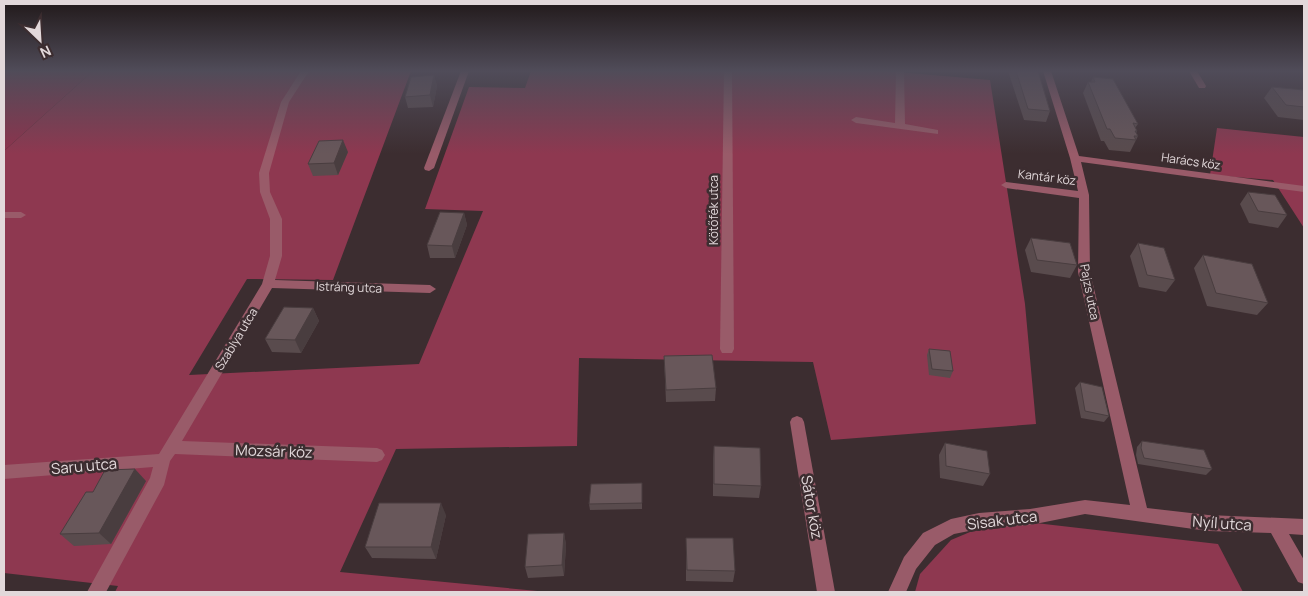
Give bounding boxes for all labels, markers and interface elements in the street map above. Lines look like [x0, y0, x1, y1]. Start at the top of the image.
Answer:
north arrow [15, 15, 65, 65]
text: N [37, 41, 54, 63]
street label: Harács köz [1160, 148, 1222, 174]
street label: Kantár köz [1017, 165, 1077, 189]
street label: Kötőfék utca [705, 175, 722, 245]
street label: Pajzs utca [1076, 263, 1104, 321]
street label: Istráng utca [316, 277, 382, 297]
street label: Szablya utca [211, 305, 261, 373]
street label: Mozsár köz [235, 439, 313, 463]
street label: Saru utca [50, 453, 118, 479]
street label: Sátor köz [796, 473, 828, 541]
street label: Sisak utca [966, 505, 1038, 535]
street label: Nyíl utca [1192, 510, 1252, 536]

